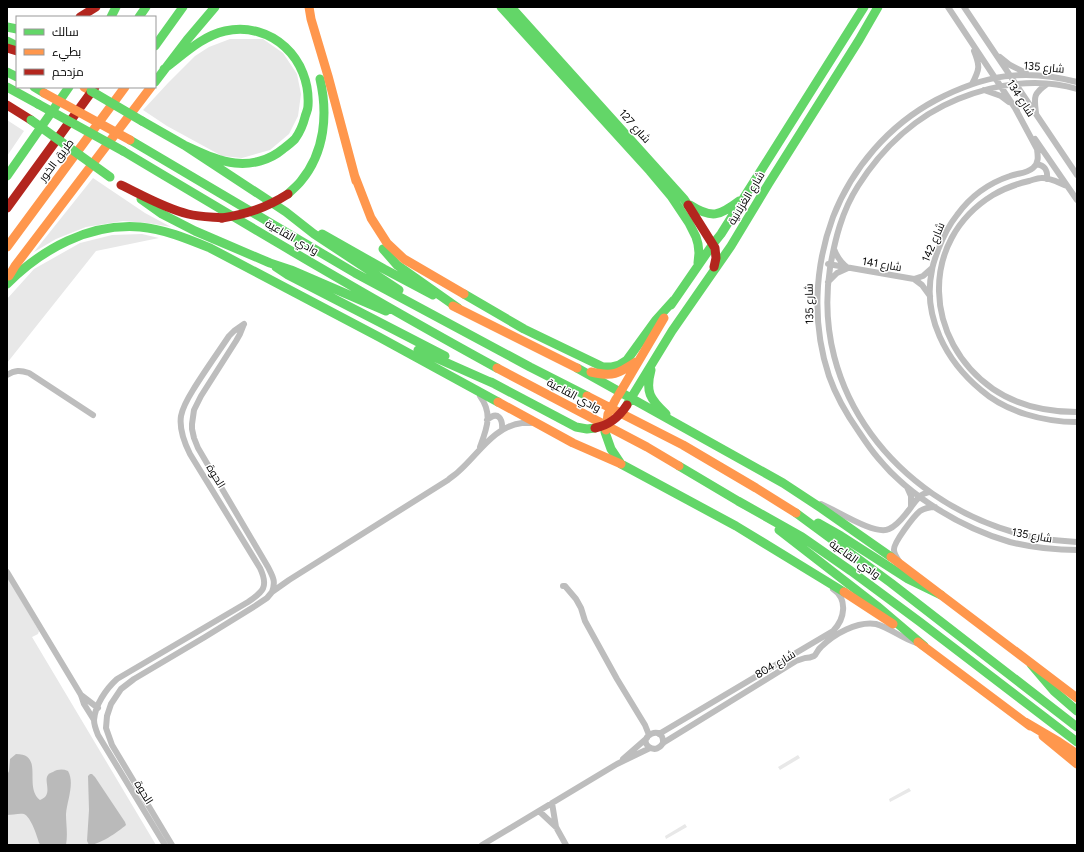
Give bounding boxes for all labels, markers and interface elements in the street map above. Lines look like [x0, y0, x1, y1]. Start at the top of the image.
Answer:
legend [16, 16, 156, 88]
text: سالك [52, 25, 79, 39]
text: بطيء [52, 45, 81, 62]
street label: شارع 135 [1023, 59, 1065, 77]
text: مزدحم [52, 65, 84, 80]
street label: شارع 134 [1003, 77, 1037, 120]
street label: شارع 127 [615, 107, 653, 146]
street label: طريق الخور [36, 137, 77, 185]
street label: شارع الغزلانية [725, 169, 768, 228]
street label: وادي القاعية [262, 217, 321, 260]
street label: شارع 142 [919, 221, 948, 264]
street label: شارع 141 [861, 255, 903, 275]
street label: شارع 135 [803, 283, 817, 325]
street label: وادي القاعية [544, 376, 603, 417]
street label: الحوة [203, 462, 228, 490]
street label: شارع 135 [1010, 526, 1053, 546]
street label: وادي القاعية [826, 537, 883, 583]
street label: شارع 804 [753, 648, 798, 682]
street label: الحوة [131, 778, 156, 806]

